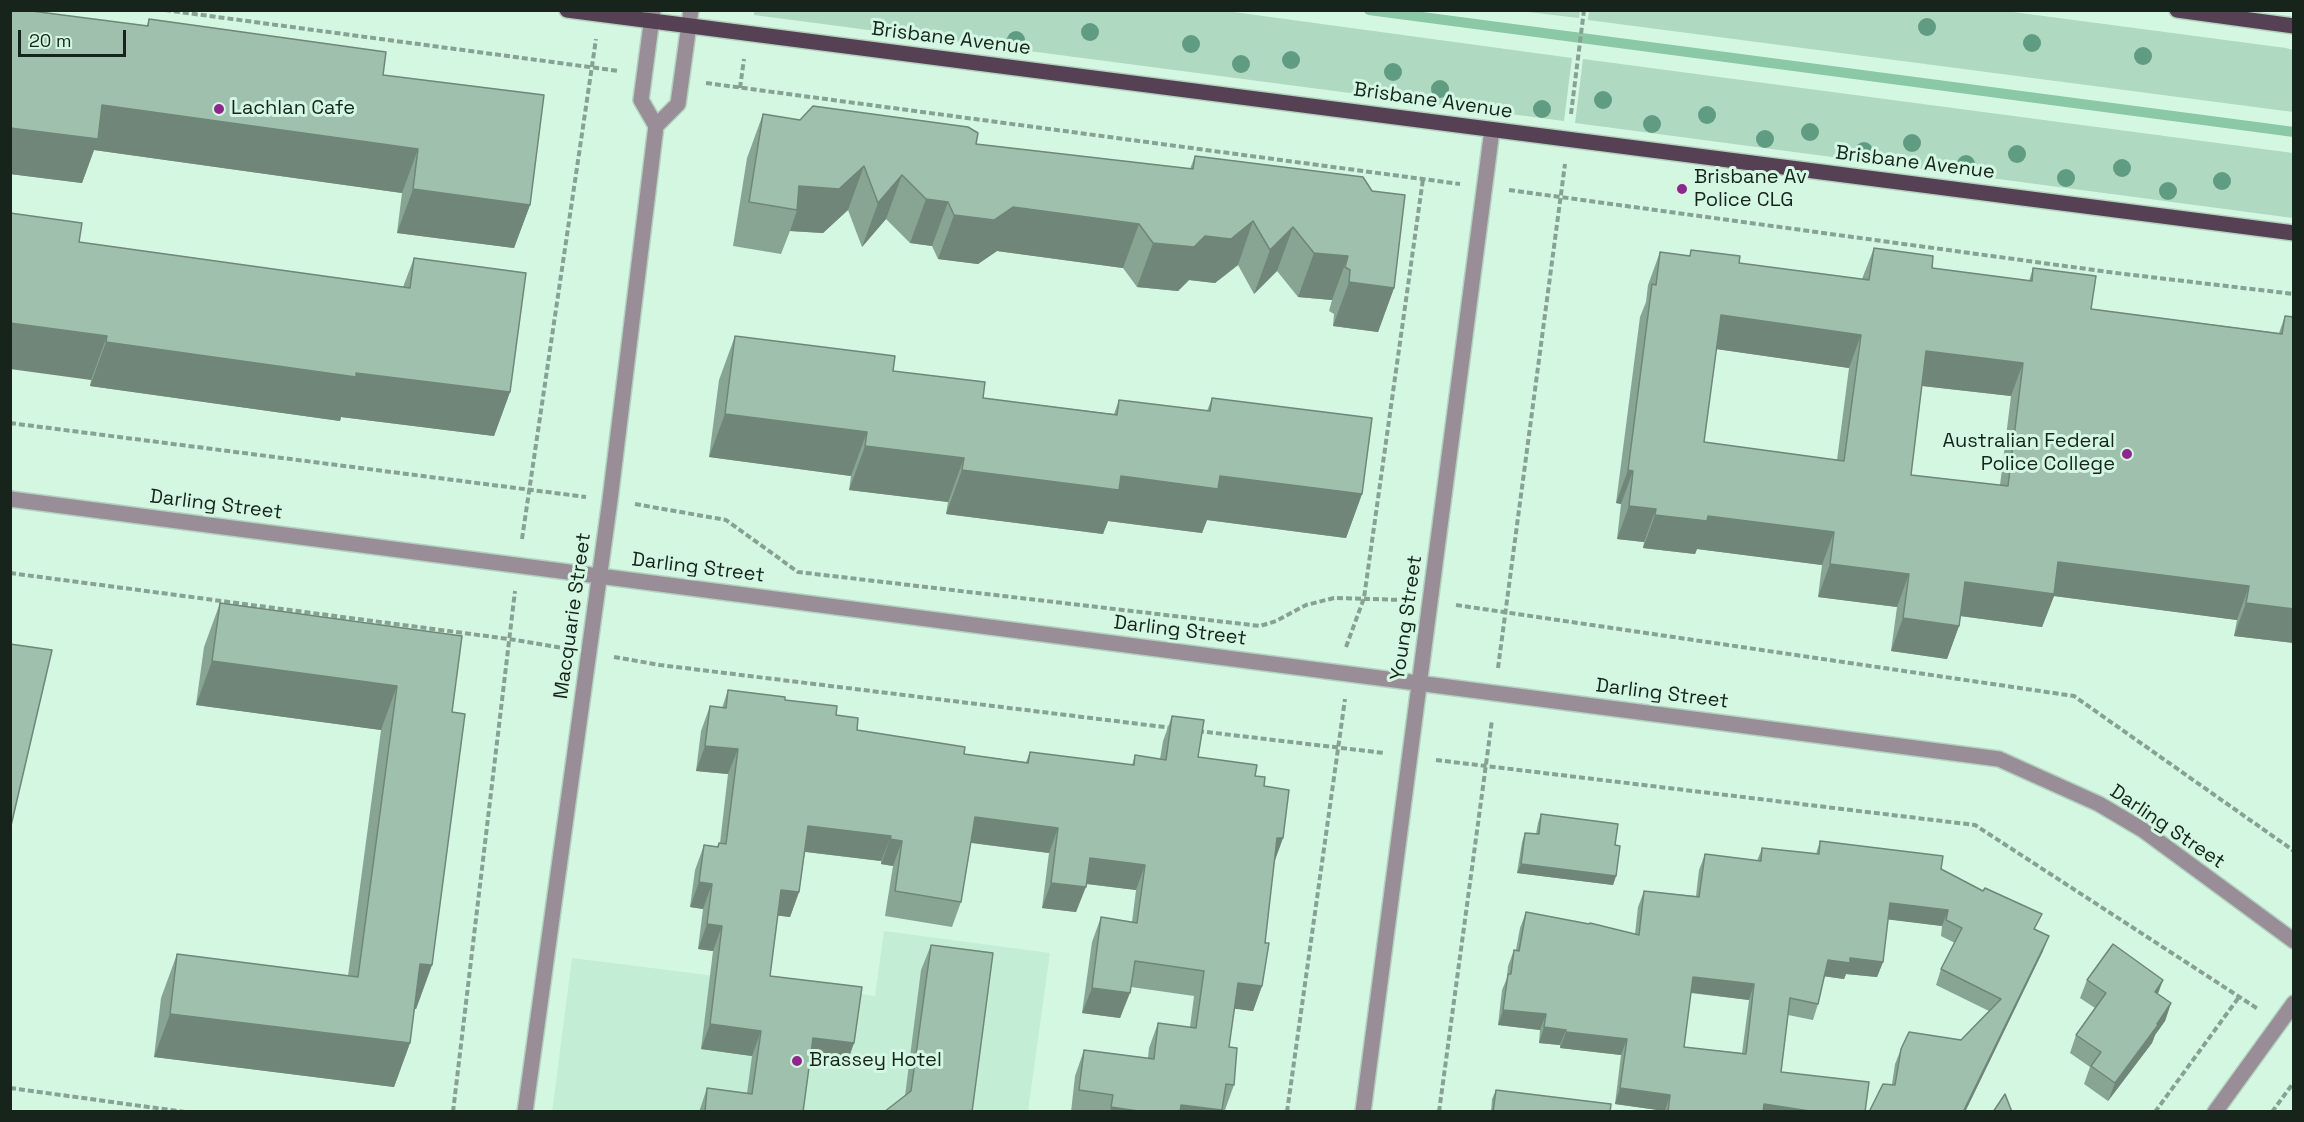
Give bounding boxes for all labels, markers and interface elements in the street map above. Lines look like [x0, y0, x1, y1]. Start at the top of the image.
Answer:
street label: Brisbane Avenue [870, 17, 1032, 61]
scale bar [21, 18, 129, 56]
text: 20 m [29, 29, 72, 52]
street label: Brisbane Avenue [1352, 78, 1514, 124]
place label: Lachlan Cafe [231, 97, 355, 121]
marker: Lachlan Cafe [212, 102, 226, 116]
street label: Brisbane Avenue [1834, 141, 1996, 185]
place label: Brisbane Av Police CLG [1694, 166, 1807, 213]
marker: Brisbane Av Police CLG [1675, 182, 1689, 196]
place label: Australian Federal Police College [1942, 430, 2115, 477]
marker: Australian Federal Police College [2120, 447, 2134, 461]
street label: Darling Street [148, 485, 284, 525]
street label: Macquarie Street [549, 531, 597, 701]
street label: Darling Street [630, 548, 766, 588]
street label: Young Street [1386, 554, 1428, 682]
street label: Darling Street [1112, 611, 1248, 651]
street label: Darling Street [1594, 674, 1730, 714]
street label: Darling Street [2105, 780, 2229, 874]
place label: Brassey Hotel [809, 1049, 942, 1073]
marker: Brassey Hotel [790, 1054, 804, 1068]

